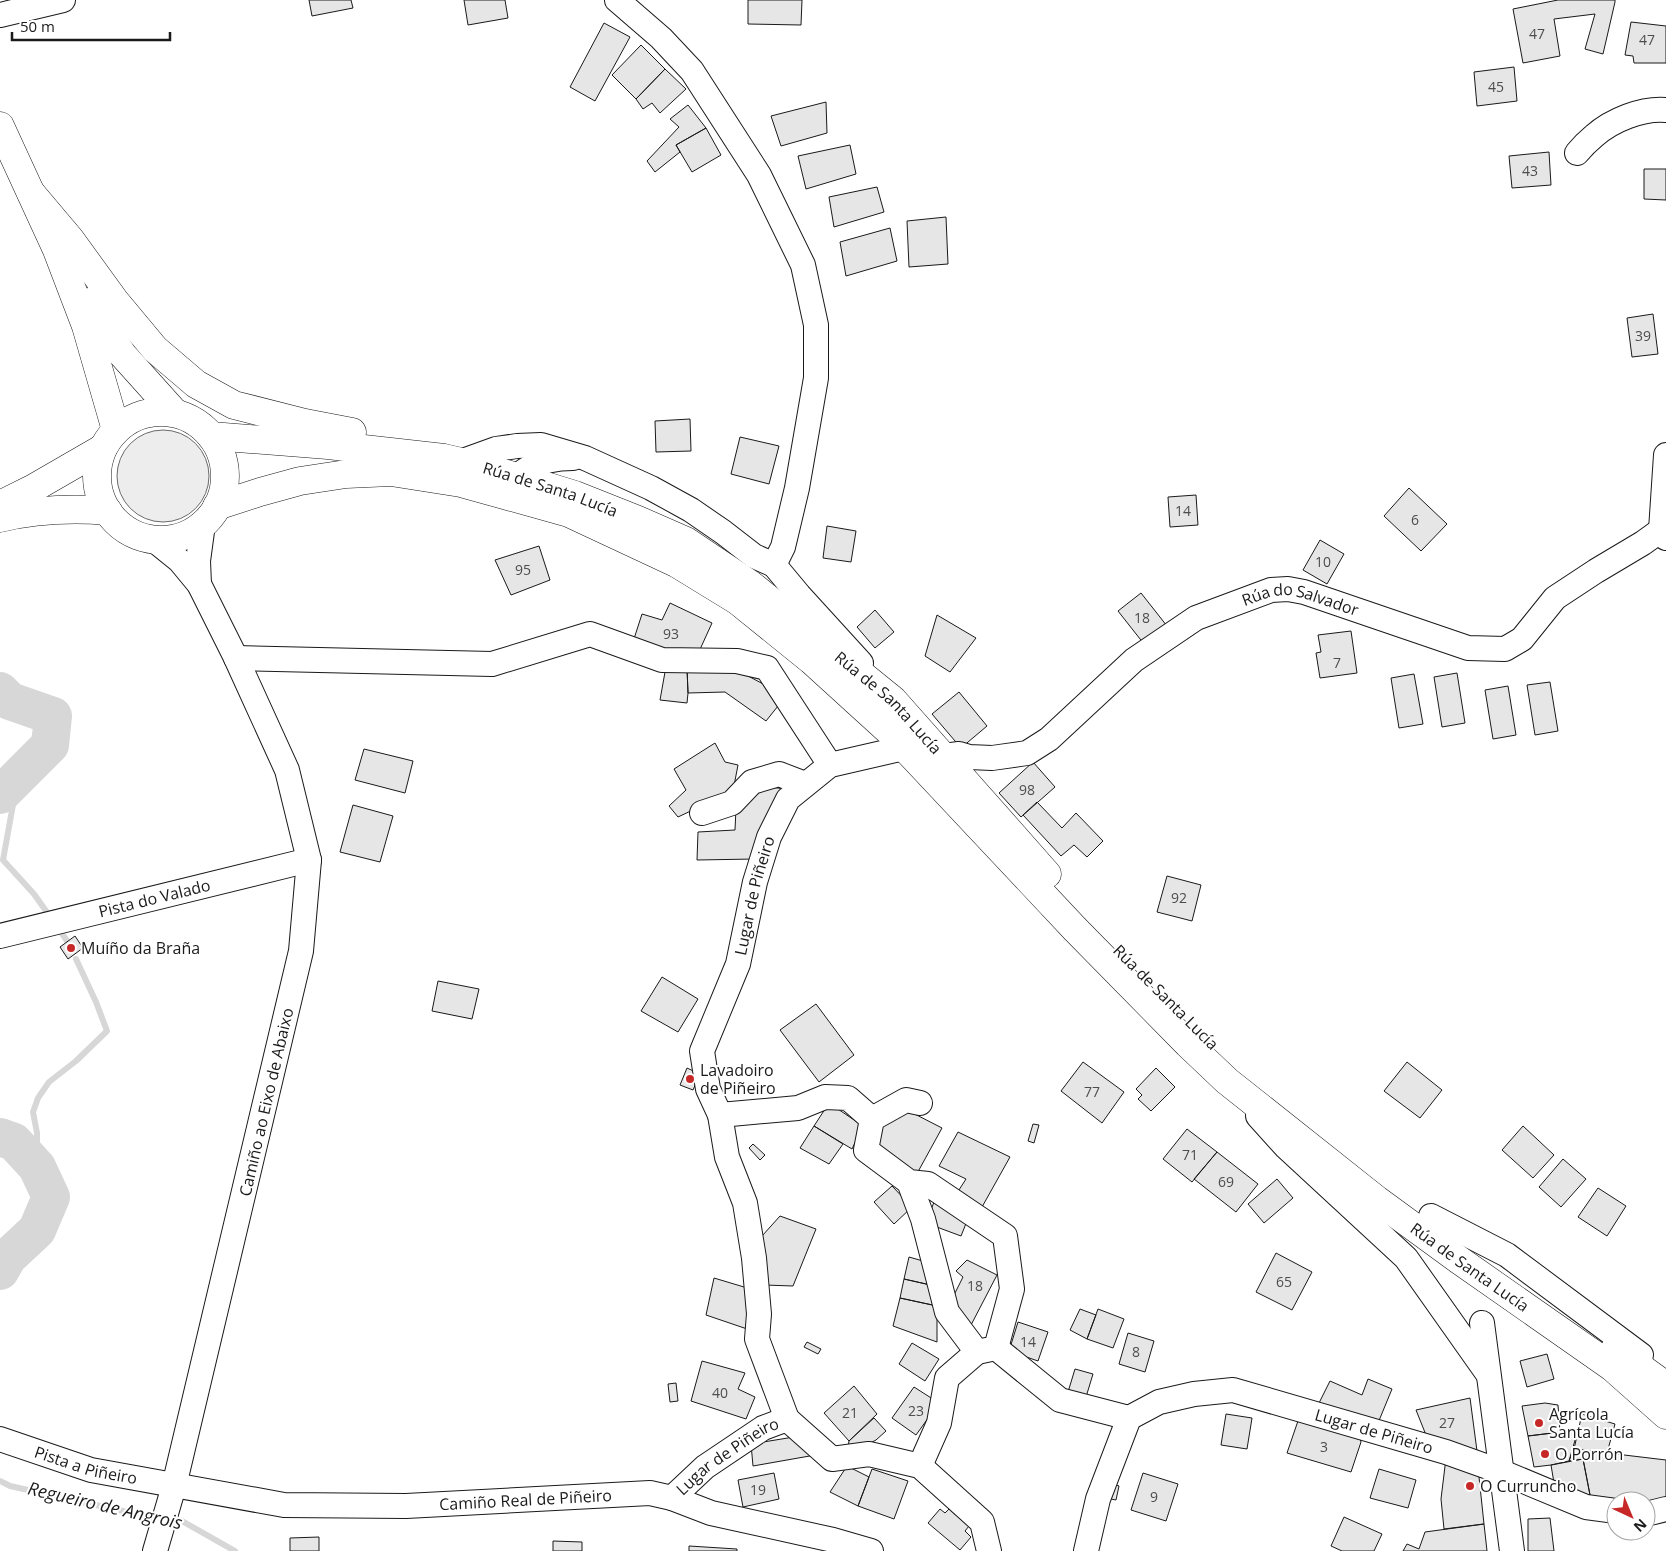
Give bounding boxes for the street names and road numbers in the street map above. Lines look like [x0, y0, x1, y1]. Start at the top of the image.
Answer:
street label: Rúa de Santa Lucía [480, 456, 621, 522]
street label: Rúa do Salvador [1239, 578, 1362, 621]
street label: Rúa de Santa Lucía [830, 646, 947, 759]
street label: Lugar de Piñeiro [729, 833, 780, 957]
street label: Pista do Valado [96, 874, 213, 922]
street label: Rúa de Santa Lucía [1108, 939, 1224, 1055]
street label: Camiño ao Eixo de Abaixo [234, 1006, 298, 1198]
street label: Rúa de Santa Lucía [1406, 1217, 1534, 1317]
street label: Lugar de Piñeiro [1312, 1403, 1436, 1459]
street label: Lugar de Piñeiro [671, 1412, 782, 1500]
street label: Pista a Piñeiro [32, 1441, 139, 1489]
street label: Camiño Real de Piñeiro [439, 1484, 613, 1515]

